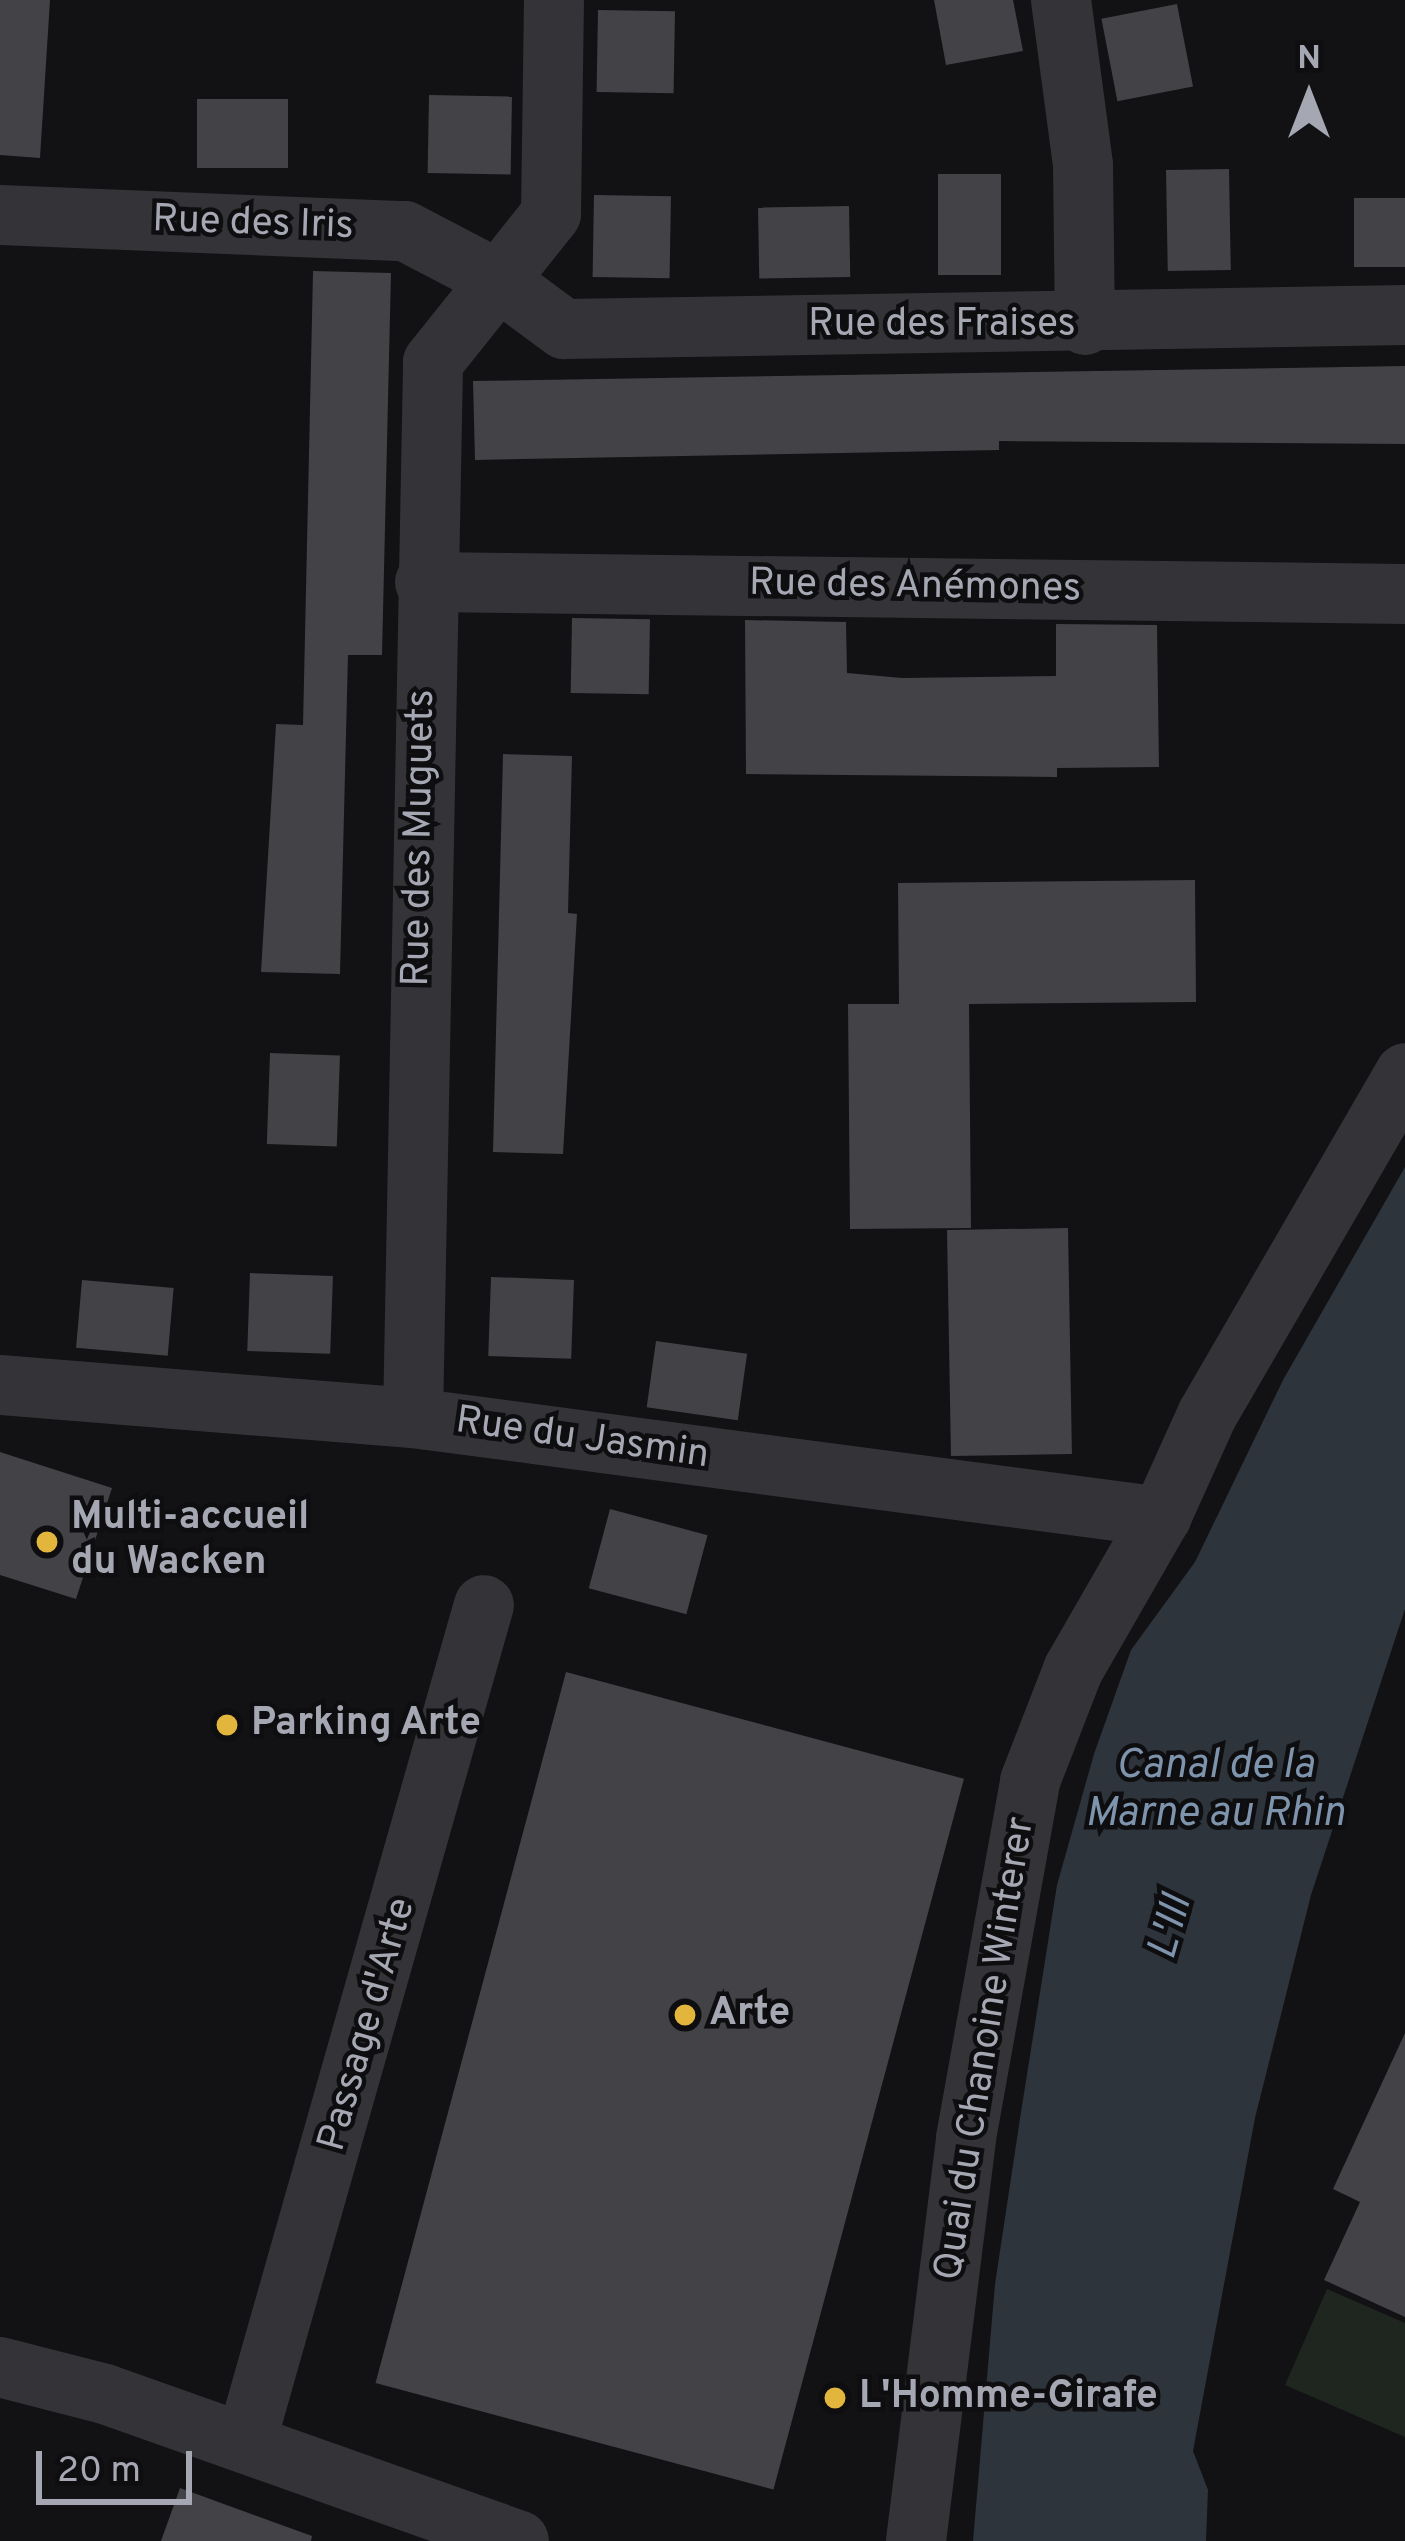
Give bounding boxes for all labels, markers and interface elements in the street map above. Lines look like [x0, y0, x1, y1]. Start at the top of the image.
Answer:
north arrow [1249, 36, 1369, 156]
text: N [1297, 39, 1321, 81]
street label: Rue des Iris [152, 198, 354, 252]
street label: Rue des Fraises [808, 303, 1076, 349]
street label: Rue des Anémones [748, 562, 1082, 614]
street label: Rue des Muguets [395, 689, 447, 987]
street label: Rue du Jasmin [452, 1399, 712, 1481]
place label: Multi-accueil du Wacken [71, 1497, 309, 1588]
marker: Multi-accueil du Wacken [34, 1529, 60, 1555]
place label: Parking Arte [251, 1702, 483, 1748]
marker: Parking Arte [214, 1712, 240, 1738]
water label: Canal de la Marne au Rhin [1085, 1742, 1345, 1840]
street label: Quai du Chanoine Winterer [927, 1814, 1047, 2284]
water label: L'Ill [1139, 1890, 1205, 1966]
street label: Passage d'Arte [310, 1893, 428, 2157]
place label: Arte [709, 1992, 790, 2038]
marker: Arte [672, 2002, 698, 2028]
place label: L'Homme-Girafe [859, 2375, 1158, 2421]
marker: L'Homme-Girafe [822, 2385, 848, 2411]
scale bar [42, 2427, 198, 2501]
text: 20 m [57, 2449, 141, 2495]

